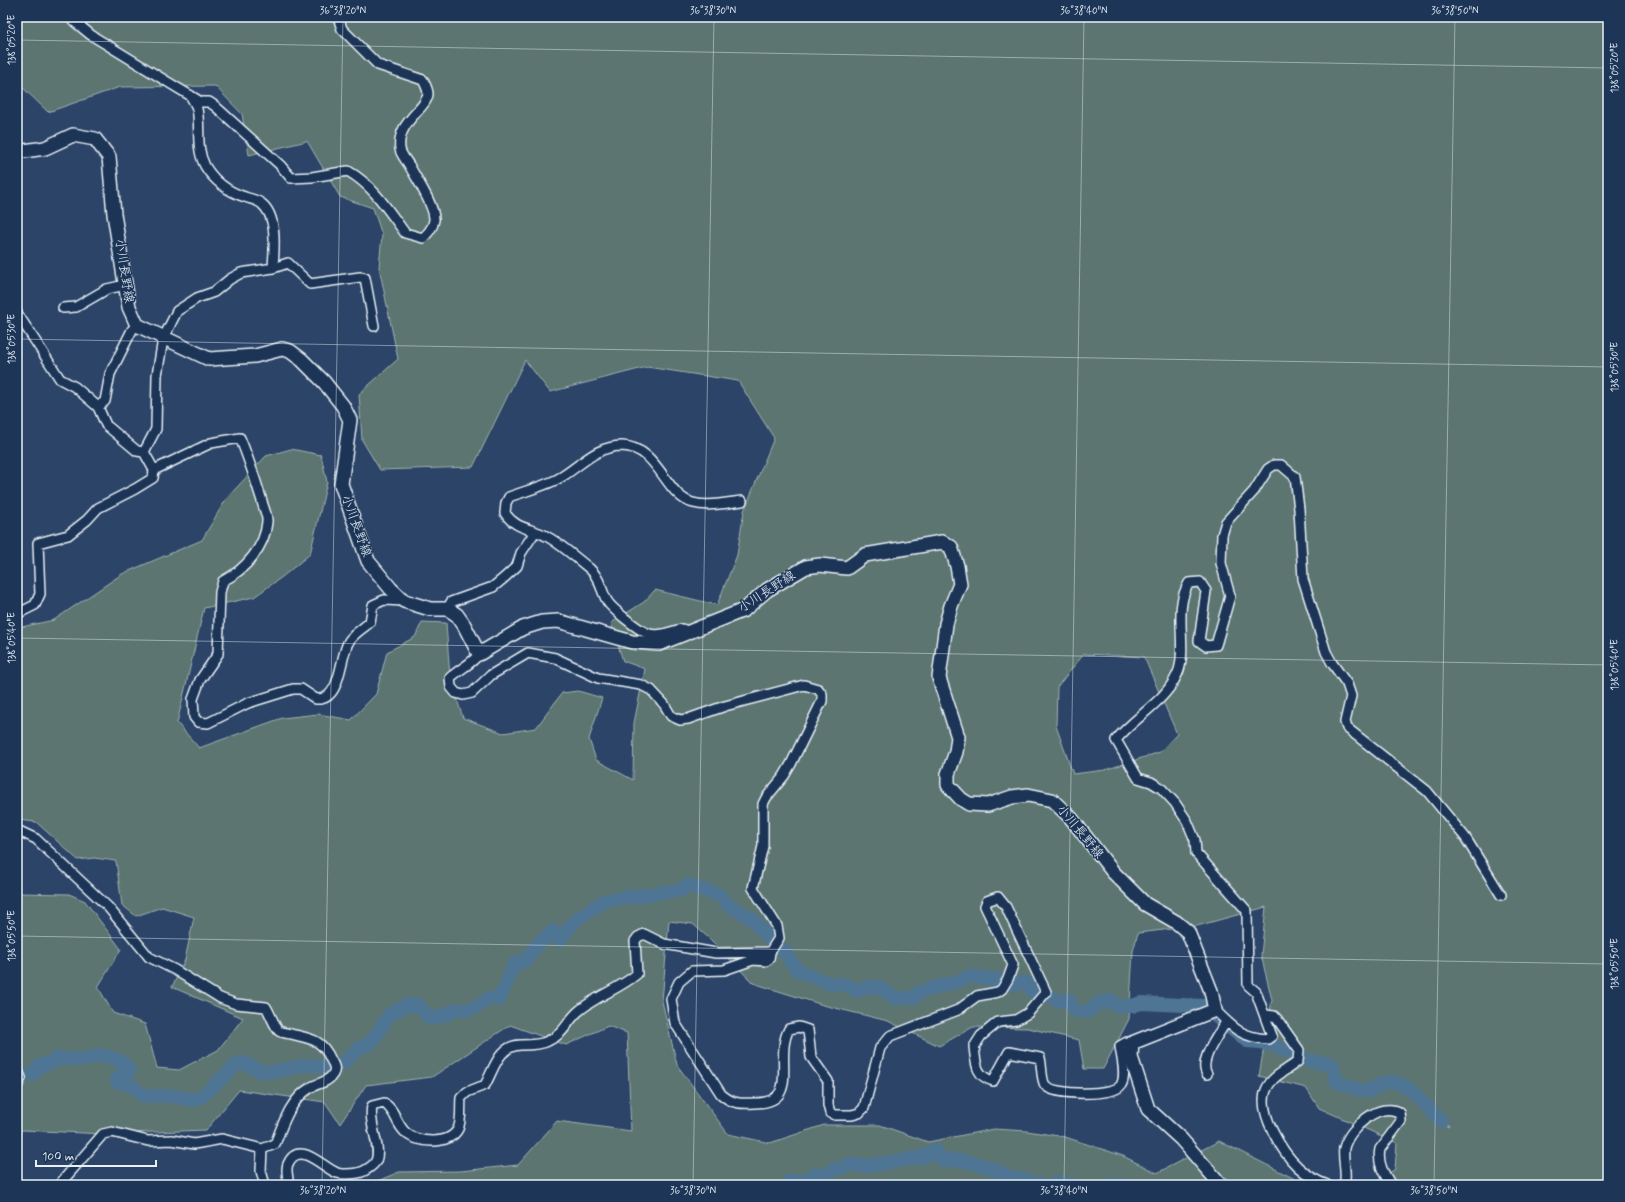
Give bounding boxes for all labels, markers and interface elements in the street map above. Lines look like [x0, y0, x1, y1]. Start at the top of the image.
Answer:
text: 36°38'20"N [320, 4, 367, 18]
text: 36°38'30"N [690, 4, 736, 18]
text: 36°38'40"N [1060, 4, 1108, 18]
text: 36°38'50"N [1431, 4, 1479, 18]
text: 138°05'20"E [5, 15, 19, 65]
text: 138°05'20"E [1608, 43, 1622, 93]
street label: 小川長野線 [111, 238, 138, 305]
text: 138°05'30"E [5, 314, 19, 364]
text: 138°05'30"E [1608, 342, 1622, 392]
street label: 小川長野線 [337, 493, 375, 560]
street label: 小川長野線 [735, 567, 800, 617]
text: 138°05'40"E [5, 612, 19, 664]
text: 138°05'40"E [1608, 639, 1622, 691]
street label: 小川長野線 [1053, 802, 1108, 863]
text: 138°05'50"E [5, 910, 19, 962]
text: 138°05'50"E [1608, 938, 1622, 990]
scale bar [36, 1142, 156, 1168]
text: 100 m [42, 1149, 74, 1165]
text: 36°38'20"N [300, 1184, 347, 1198]
text: 36°38'30"N [670, 1184, 716, 1198]
text: 36°38'40"N [1040, 1184, 1088, 1198]
text: 36°38'50"N [1410, 1184, 1458, 1198]

